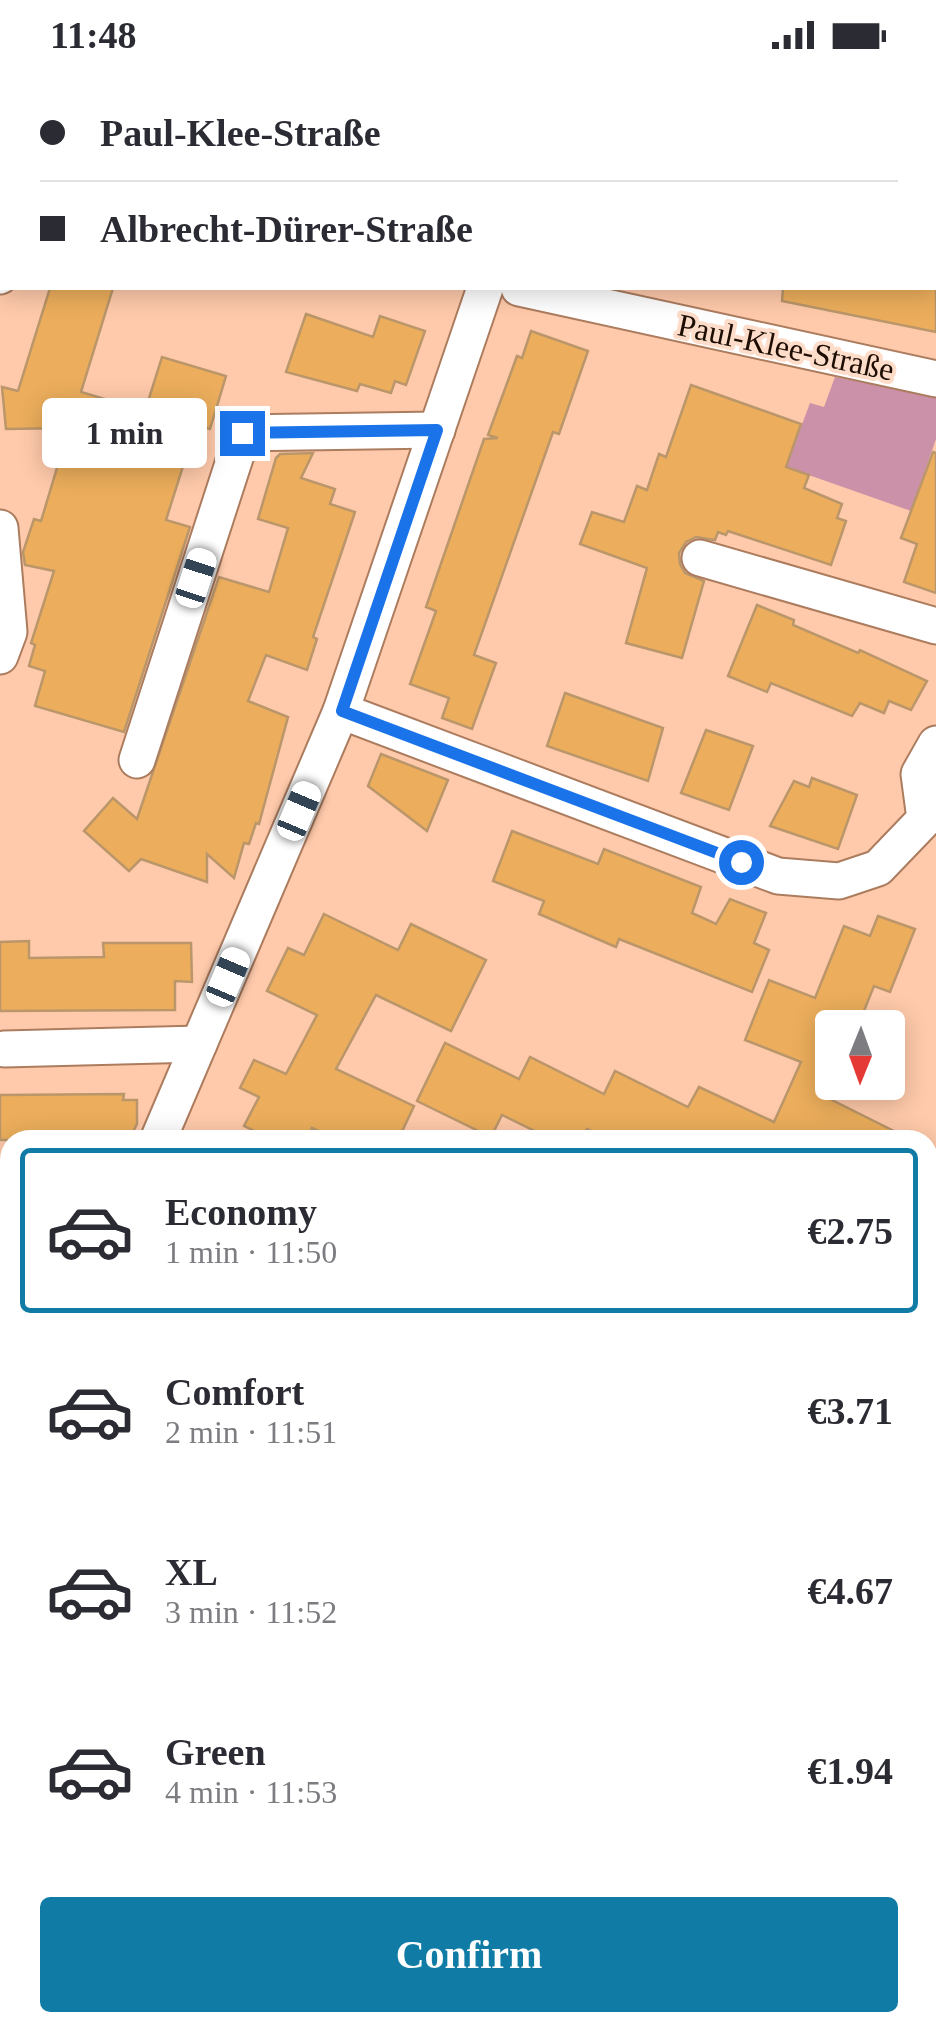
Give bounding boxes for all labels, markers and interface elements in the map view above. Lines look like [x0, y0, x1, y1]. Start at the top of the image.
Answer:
text: 11:48 [50, 14, 137, 56]
text: Paul-Klee-Straße [100, 112, 381, 154]
text: Albrecht-Dürer-Straße [100, 208, 473, 250]
street label: Paul-Klee-Straße [674, 306, 898, 388]
callout: 1 min [42, 398, 207, 468]
route end [220, 411, 265, 456]
text: 1 min [86, 415, 163, 451]
car [172, 545, 220, 611]
car [273, 778, 325, 844]
route start [719, 840, 764, 885]
car [202, 944, 254, 1010]
north arrow [815, 1010, 905, 1100]
map controls [815, 1010, 905, 1100]
icon: car [45, 1186, 135, 1276]
text: Economy [165, 1191, 317, 1233]
text: €2.75 [808, 1210, 893, 1252]
text: 1 min · 11:50 [165, 1234, 337, 1270]
icon: car [45, 1366, 135, 1456]
text: Comfort [165, 1371, 304, 1413]
text: €3.71 [808, 1390, 893, 1432]
text: 2 min · 11:51 [165, 1414, 337, 1450]
icon: car [45, 1546, 135, 1636]
text: XL [165, 1551, 218, 1593]
text: €4.67 [808, 1570, 893, 1612]
text: 3 min · 11:52 [165, 1594, 337, 1630]
icon: car [45, 1726, 135, 1816]
text: Green [165, 1731, 266, 1773]
text: €1.94 [808, 1750, 893, 1792]
text: 4 min · 11:53 [165, 1774, 337, 1810]
button: Confirm [40, 1897, 898, 2012]

